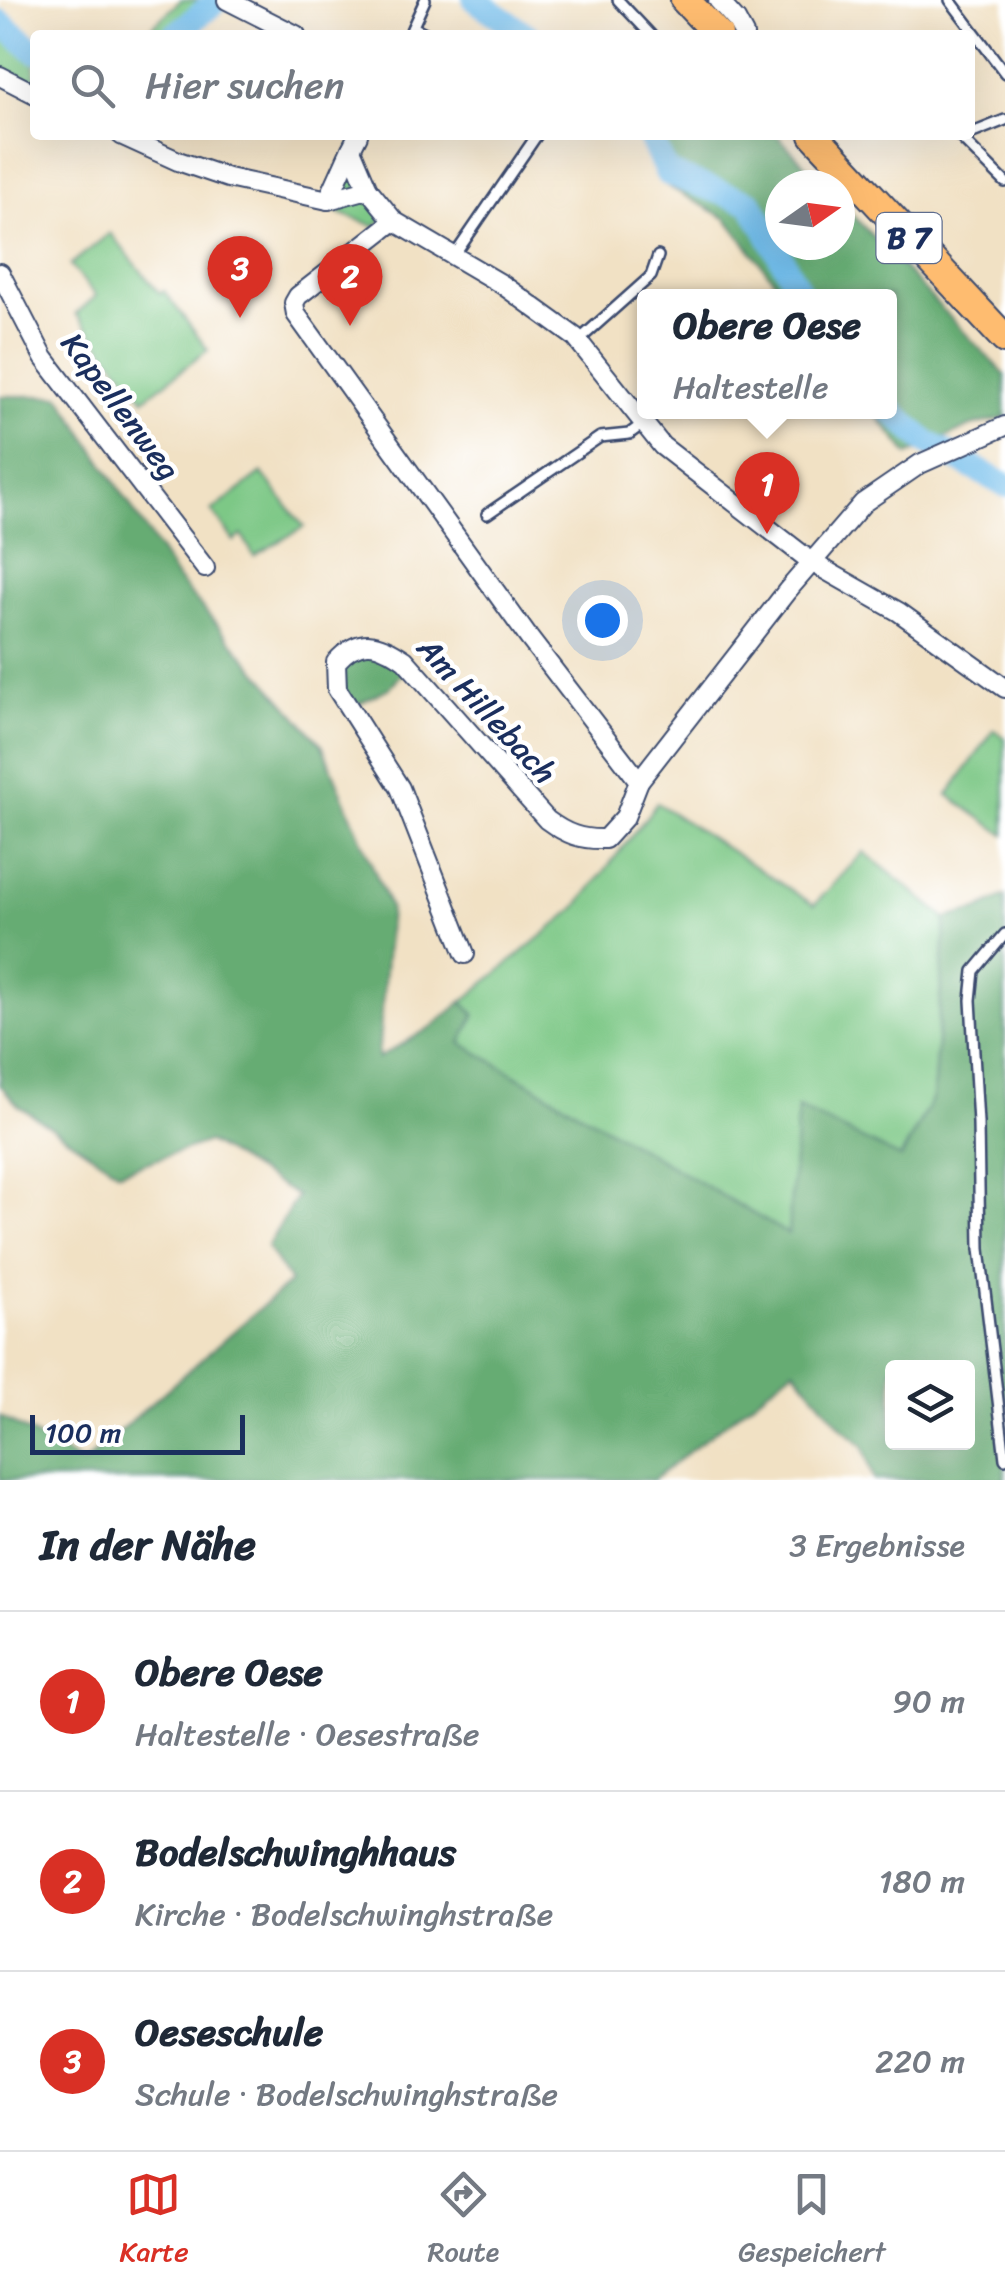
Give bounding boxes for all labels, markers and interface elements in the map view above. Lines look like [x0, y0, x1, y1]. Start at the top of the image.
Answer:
search box [30, 30, 975, 140]
text: Hier suchen [145, 52, 344, 119]
icon: search [65, 58, 120, 113]
north arrow [765, 170, 855, 260]
road number: B 7 [876, 213, 942, 263]
pin: 3 [208, 236, 272, 318]
pin: 2 [318, 244, 382, 326]
popup [637, 289, 897, 419]
text: Obere Oese [673, 292, 861, 359]
street label: Kapellenweg [45, 319, 196, 493]
text: Haltestelle [673, 359, 828, 416]
pin: 1 [734, 452, 800, 534]
your location [577, 595, 628, 646]
street label: Am Hillebach [402, 622, 571, 798]
map controls [885, 1360, 975, 1450]
button: layers [885, 1360, 975, 1450]
text: 100 m [45, 1408, 121, 1457]
scale bar [30, 1410, 245, 1454]
text: In der Nähe [40, 1508, 256, 1582]
text: 3 Ergebnisse [789, 1517, 965, 1574]
text: Obere Oese [135, 1639, 323, 1706]
text: 1 [66, 1673, 79, 1730]
text: 90 m [892, 1673, 965, 1730]
text: Haltestelle · Oesestraße [135, 1706, 479, 1763]
text: Bodelschwinghhaus [135, 1819, 456, 1886]
text: 2 [63, 1853, 82, 1910]
text: 180 m [879, 1853, 965, 1910]
text: Kirche · Bodelschwinghstraße [135, 1886, 553, 1943]
text: Oeseschule [135, 1999, 323, 2066]
text: 3 [64, 2033, 81, 2090]
text: 220 m [875, 2033, 965, 2090]
text: Schule · Bodelschwinghstraße [135, 2066, 558, 2123]
tab: Karte [119, 2167, 189, 2276]
tab: Route [427, 2167, 499, 2276]
tab: Gespeichert [738, 2167, 886, 2276]

